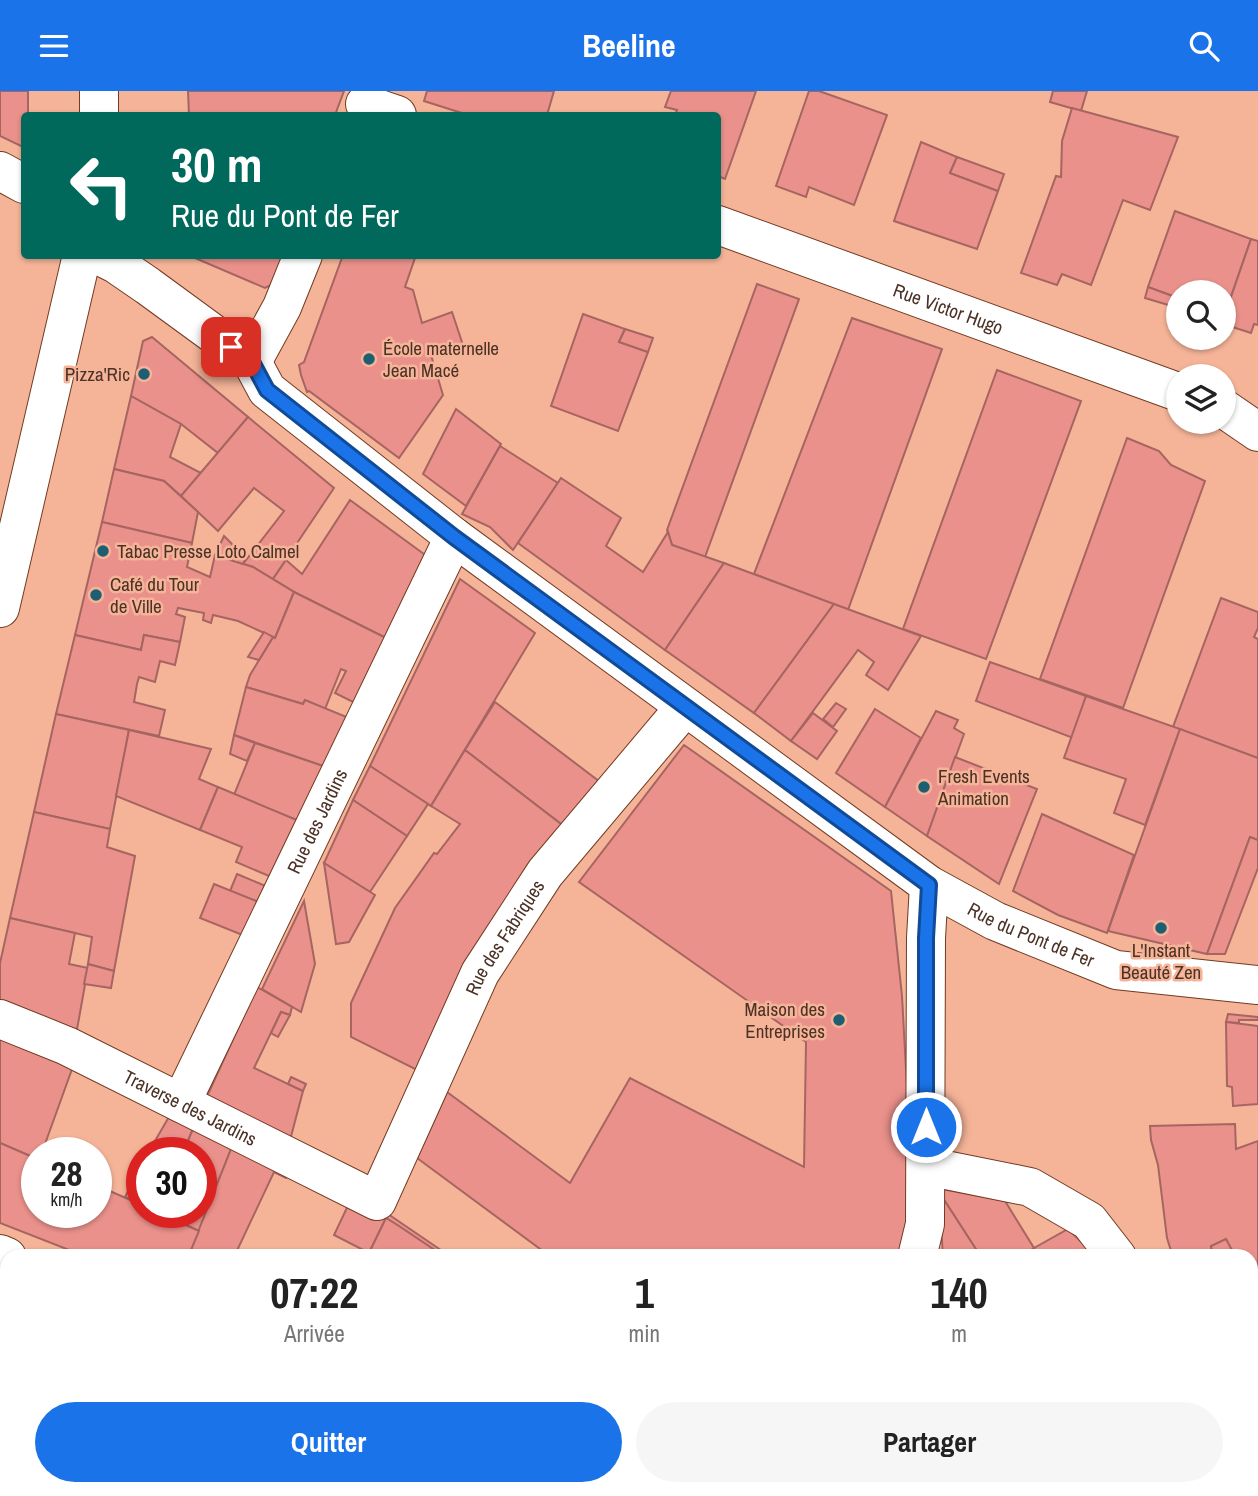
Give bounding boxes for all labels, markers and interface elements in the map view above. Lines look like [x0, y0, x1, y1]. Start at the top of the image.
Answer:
text: Beeline [582, 24, 676, 67]
icon: menu [35, 27, 73, 65]
icon: search [1185, 27, 1223, 65]
text: 30 m [171, 131, 263, 197]
icon: left [56, 140, 147, 231]
text: Rue du Pont de Fer [171, 194, 399, 237]
street label: Rue Victor Hugo [890, 277, 1007, 340]
map controls [1166, 280, 1236, 434]
button: search [1166, 280, 1236, 350]
pin [201, 317, 261, 377]
icon: arrive [212, 328, 250, 366]
place label: École maternelle Jean Macé [383, 335, 499, 383]
marker: École maternelle Jean Macé [361, 351, 377, 367]
place label: Pizza'Ric [65, 361, 130, 387]
button: layers [1166, 364, 1236, 434]
marker: Pizza'Ric [136, 366, 152, 382]
place label: Tabac Presse Loto Calmel [117, 538, 299, 564]
marker: Tabac Presse Loto Calmel [95, 543, 111, 559]
place label: Café du Tour de Ville [110, 571, 200, 619]
marker: Café du Tour de Ville [88, 587, 104, 603]
place label: Fresh Events Animation [937, 763, 1030, 811]
street label: Rue des Jardins [281, 764, 353, 878]
marker: Fresh Events Animation [916, 779, 932, 795]
street label: Rue des Fabriques [459, 874, 550, 999]
street label: Rue du Pont de Fer [963, 896, 1099, 973]
marker: L'Instant Beauté Zen [1153, 920, 1169, 936]
place label: L'Instant Beauté Zen [1121, 937, 1201, 985]
place label: Maison des Entreprises [744, 996, 825, 1044]
marker: Maison des Entreprises [831, 1012, 847, 1028]
street label: Traverse des Jardins [119, 1063, 261, 1152]
position arrow [889, 1090, 963, 1164]
speed limit sign: 30 [126, 1137, 217, 1228]
text: 28 [51, 1150, 82, 1197]
text: km/h [51, 1187, 83, 1212]
text: 07:22 [270, 1265, 358, 1321]
text: 1 [635, 1265, 654, 1321]
text: 140 [930, 1265, 988, 1321]
text: Arrivée [284, 1318, 345, 1349]
text: min [629, 1318, 660, 1349]
text: m [951, 1318, 967, 1349]
button: Quitter [35, 1402, 622, 1482]
button: Partager [636, 1402, 1223, 1482]

